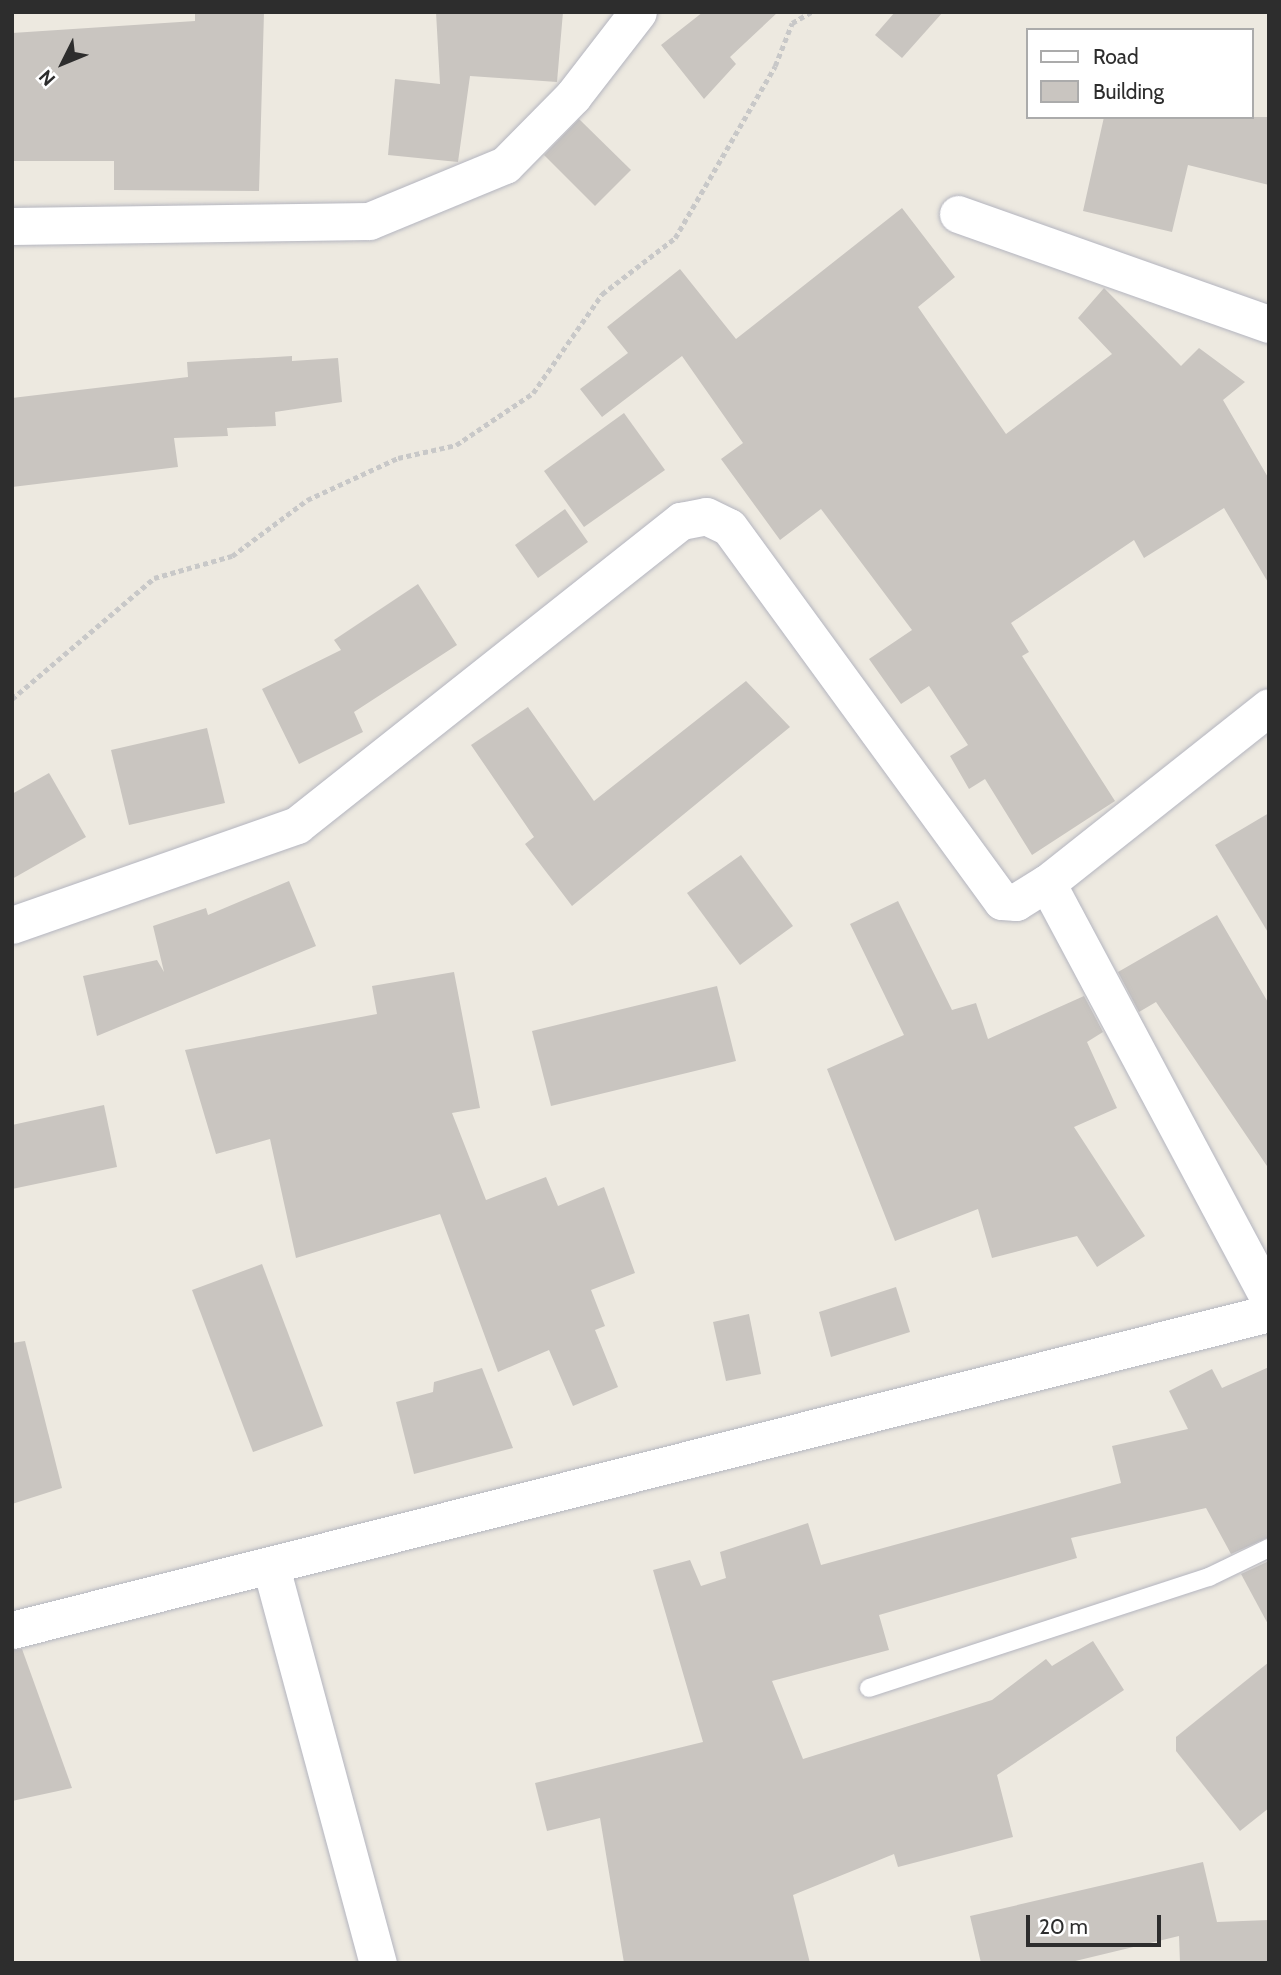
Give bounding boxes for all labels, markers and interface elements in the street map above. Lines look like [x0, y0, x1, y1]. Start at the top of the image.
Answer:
north arrow [28, 28, 98, 98]
legend [1026, 28, 1253, 119]
text: Road [1093, 44, 1139, 69]
text: N [34, 65, 60, 90]
text: Building [1093, 79, 1164, 104]
scale bar [1029, 1902, 1164, 1946]
text: 20 m [1039, 1914, 1088, 1939]

